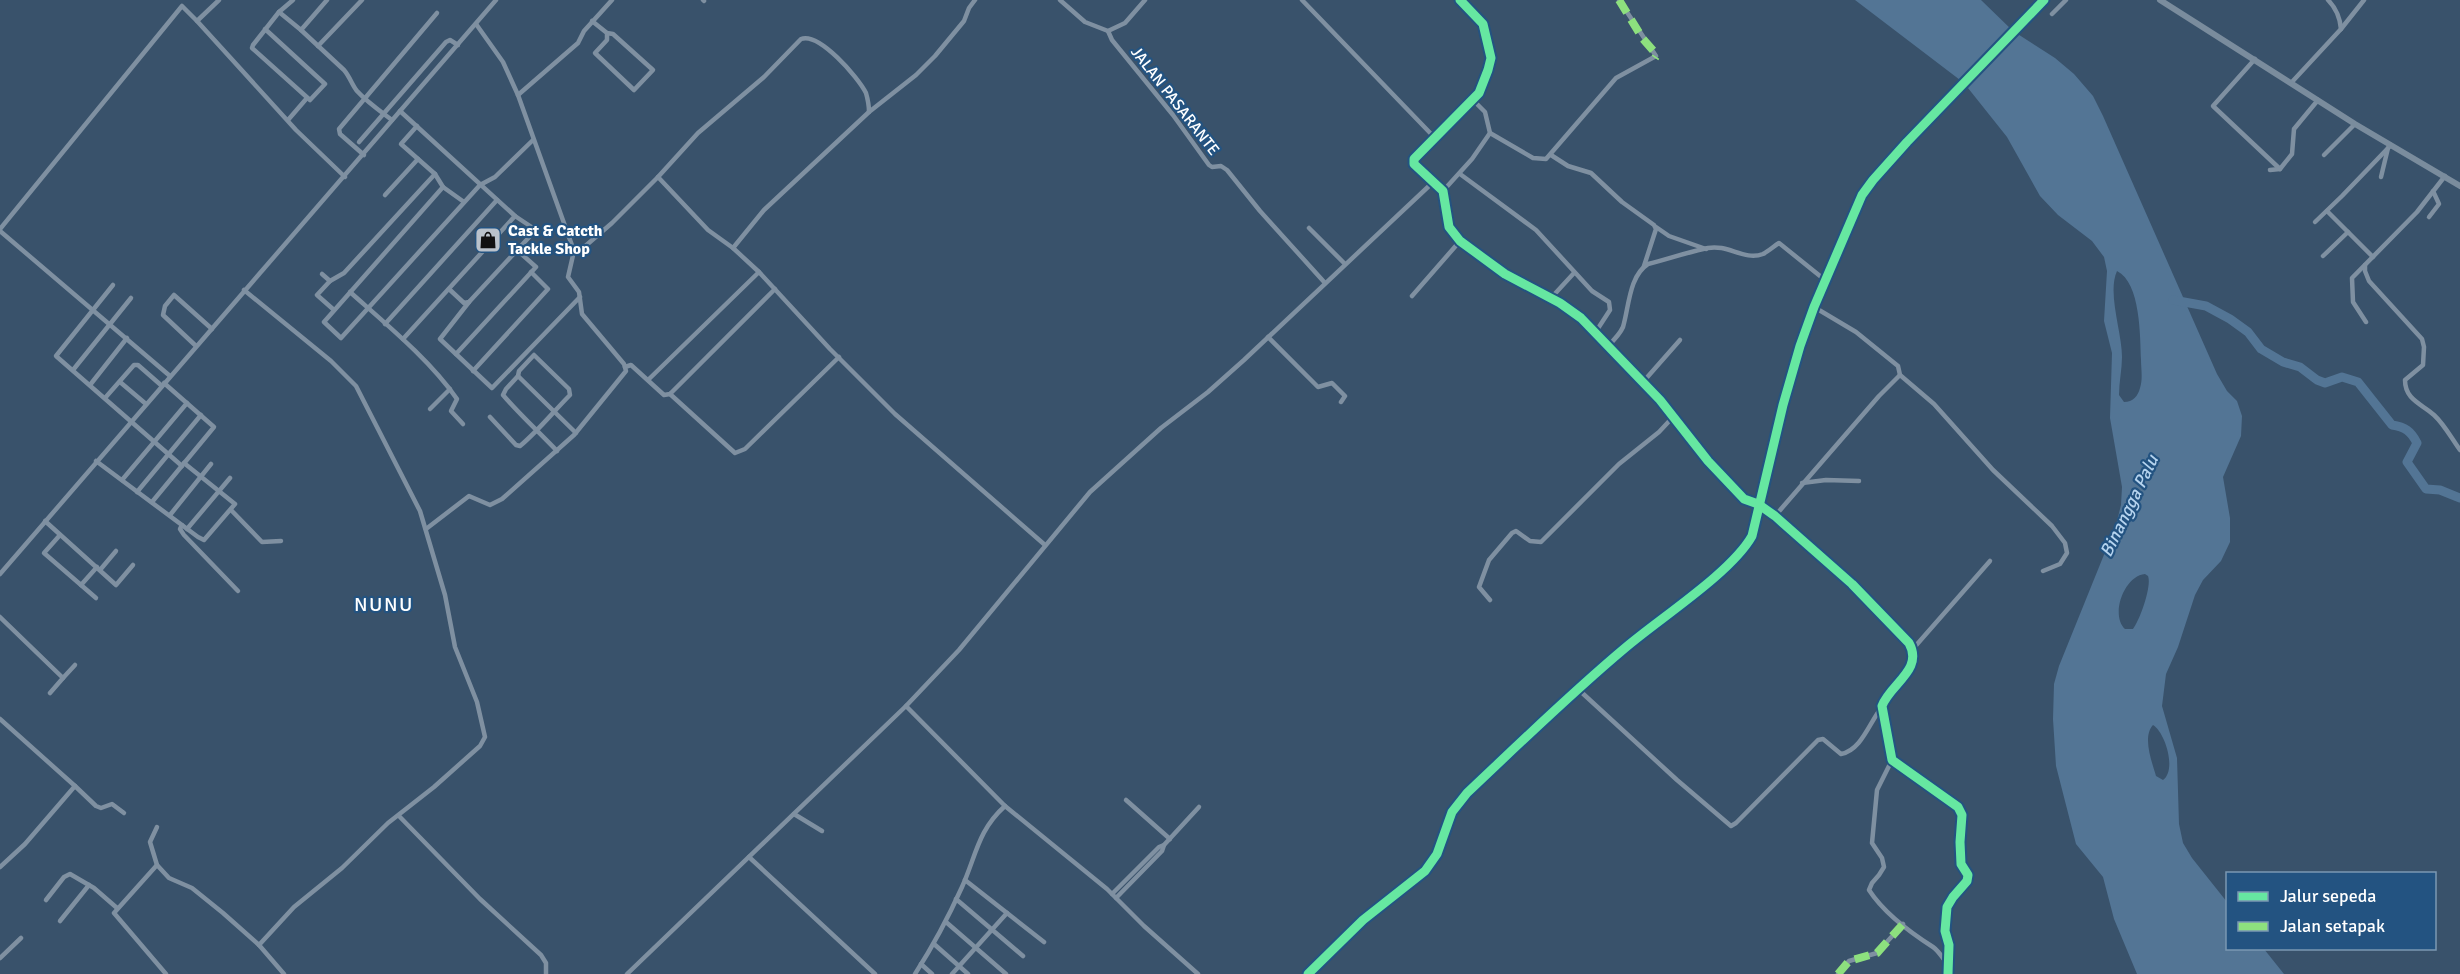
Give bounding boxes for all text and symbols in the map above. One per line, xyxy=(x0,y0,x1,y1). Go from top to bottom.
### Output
street label: JALAN PASARANTE xyxy=(1126,43,1224,159)
place label: Cast & Catcth Tackle Shop xyxy=(508,221,603,259)
shop icon: Cast & Catcth Tackle Shop xyxy=(473,225,503,255)
water label: Binangga Palu xyxy=(2095,450,2164,560)
district label: NUNU xyxy=(354,592,414,617)
legend xyxy=(2226,872,2436,950)
text: Jalur sepeda xyxy=(2280,885,2376,907)
text: Jalan setapak xyxy=(2280,915,2385,937)

